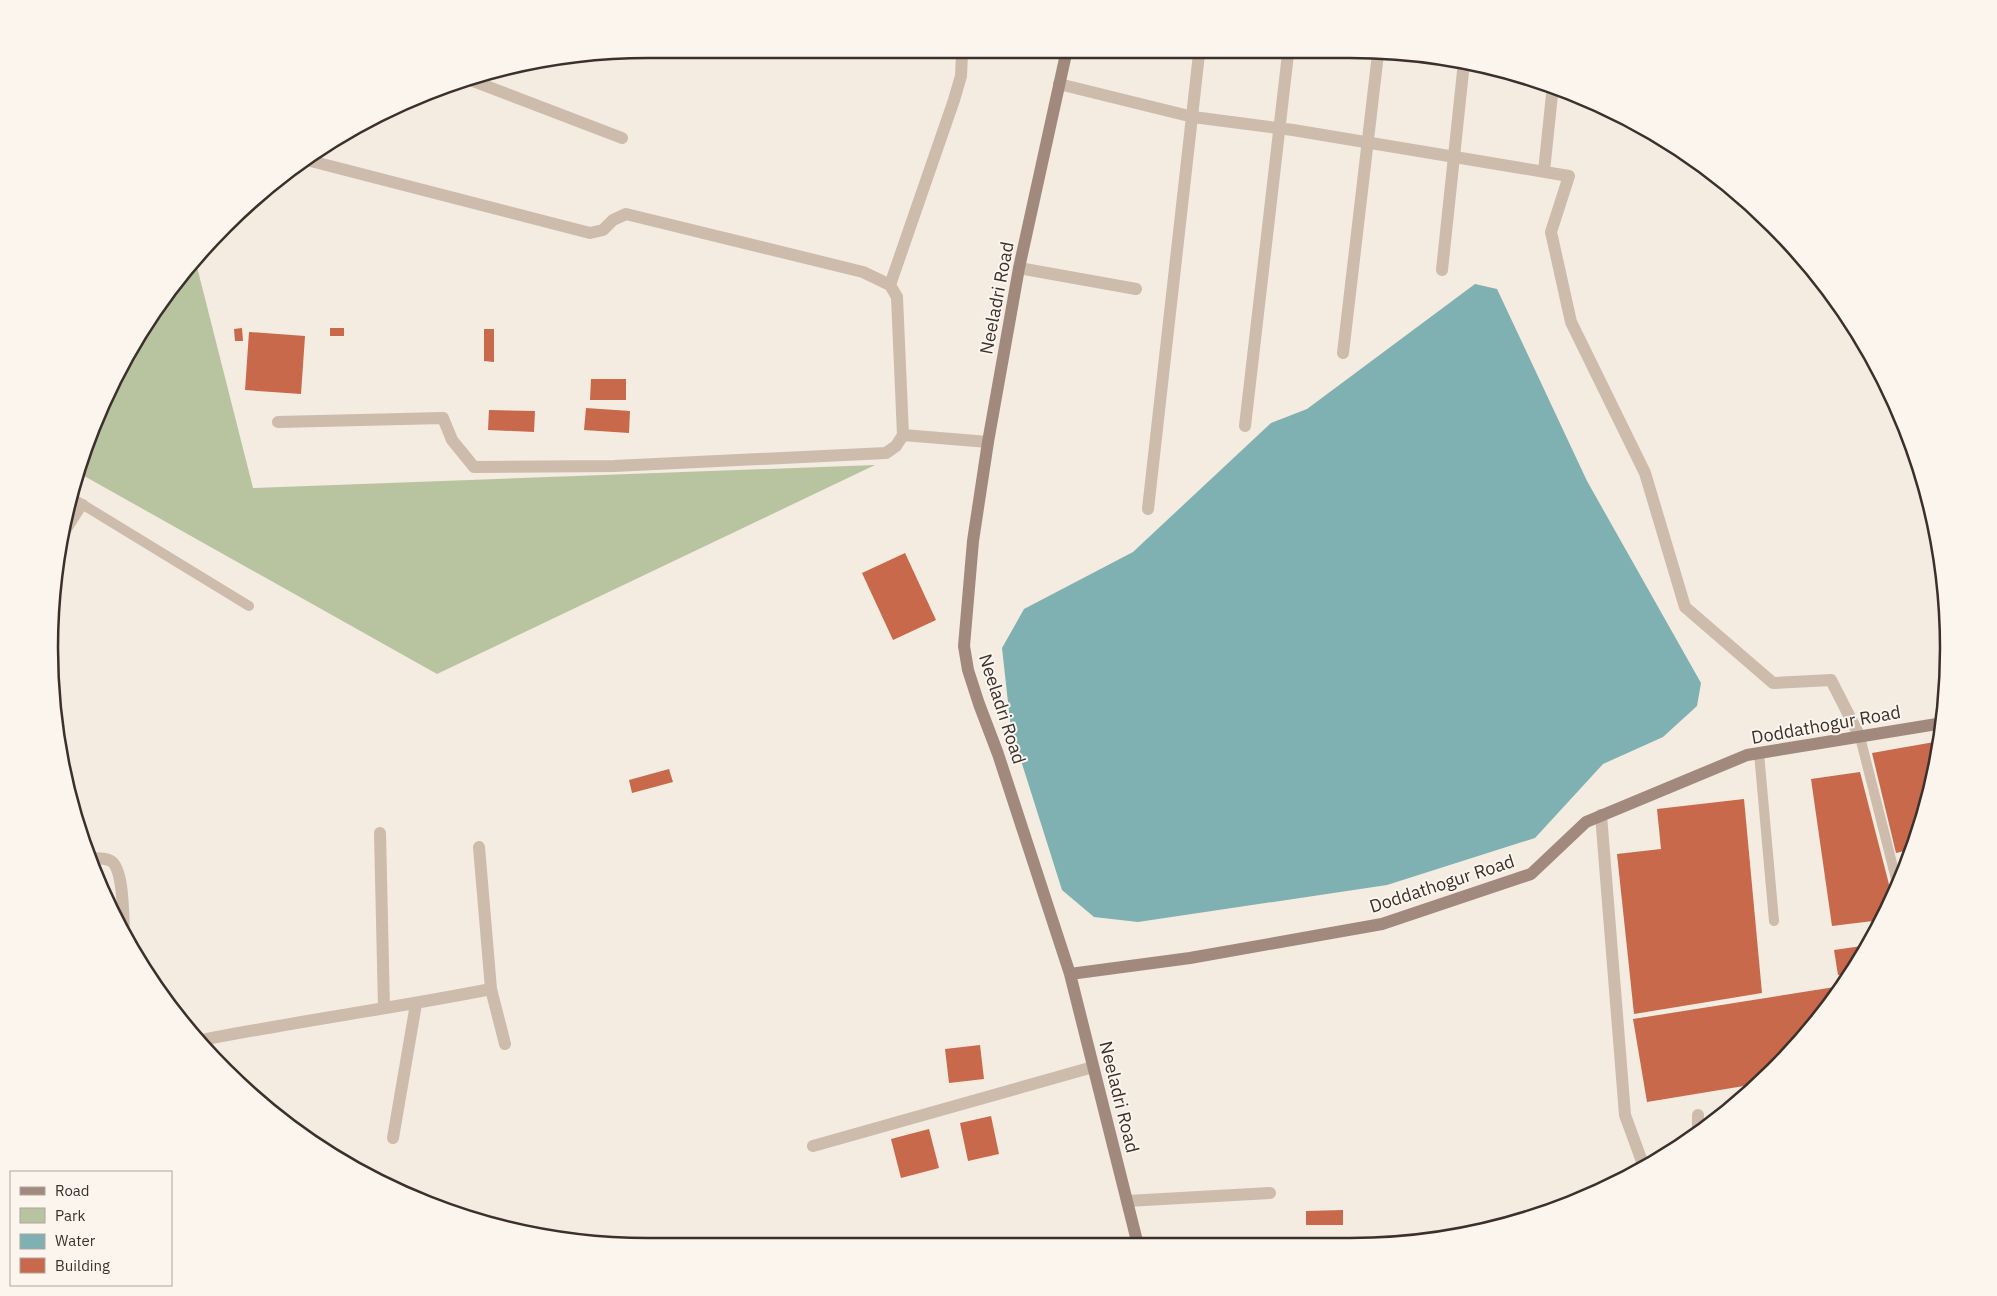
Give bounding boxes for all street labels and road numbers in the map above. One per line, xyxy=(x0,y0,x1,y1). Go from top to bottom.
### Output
street label: Neeladri Road xyxy=(974,240,1019,356)
street label: Neeladri Road xyxy=(974,651,1031,767)
street label: Doddathogur Road xyxy=(1749,700,1902,749)
street label: Doddathogur Road xyxy=(1366,849,1517,918)
street label: Neeladri Road xyxy=(1095,1039,1144,1155)

